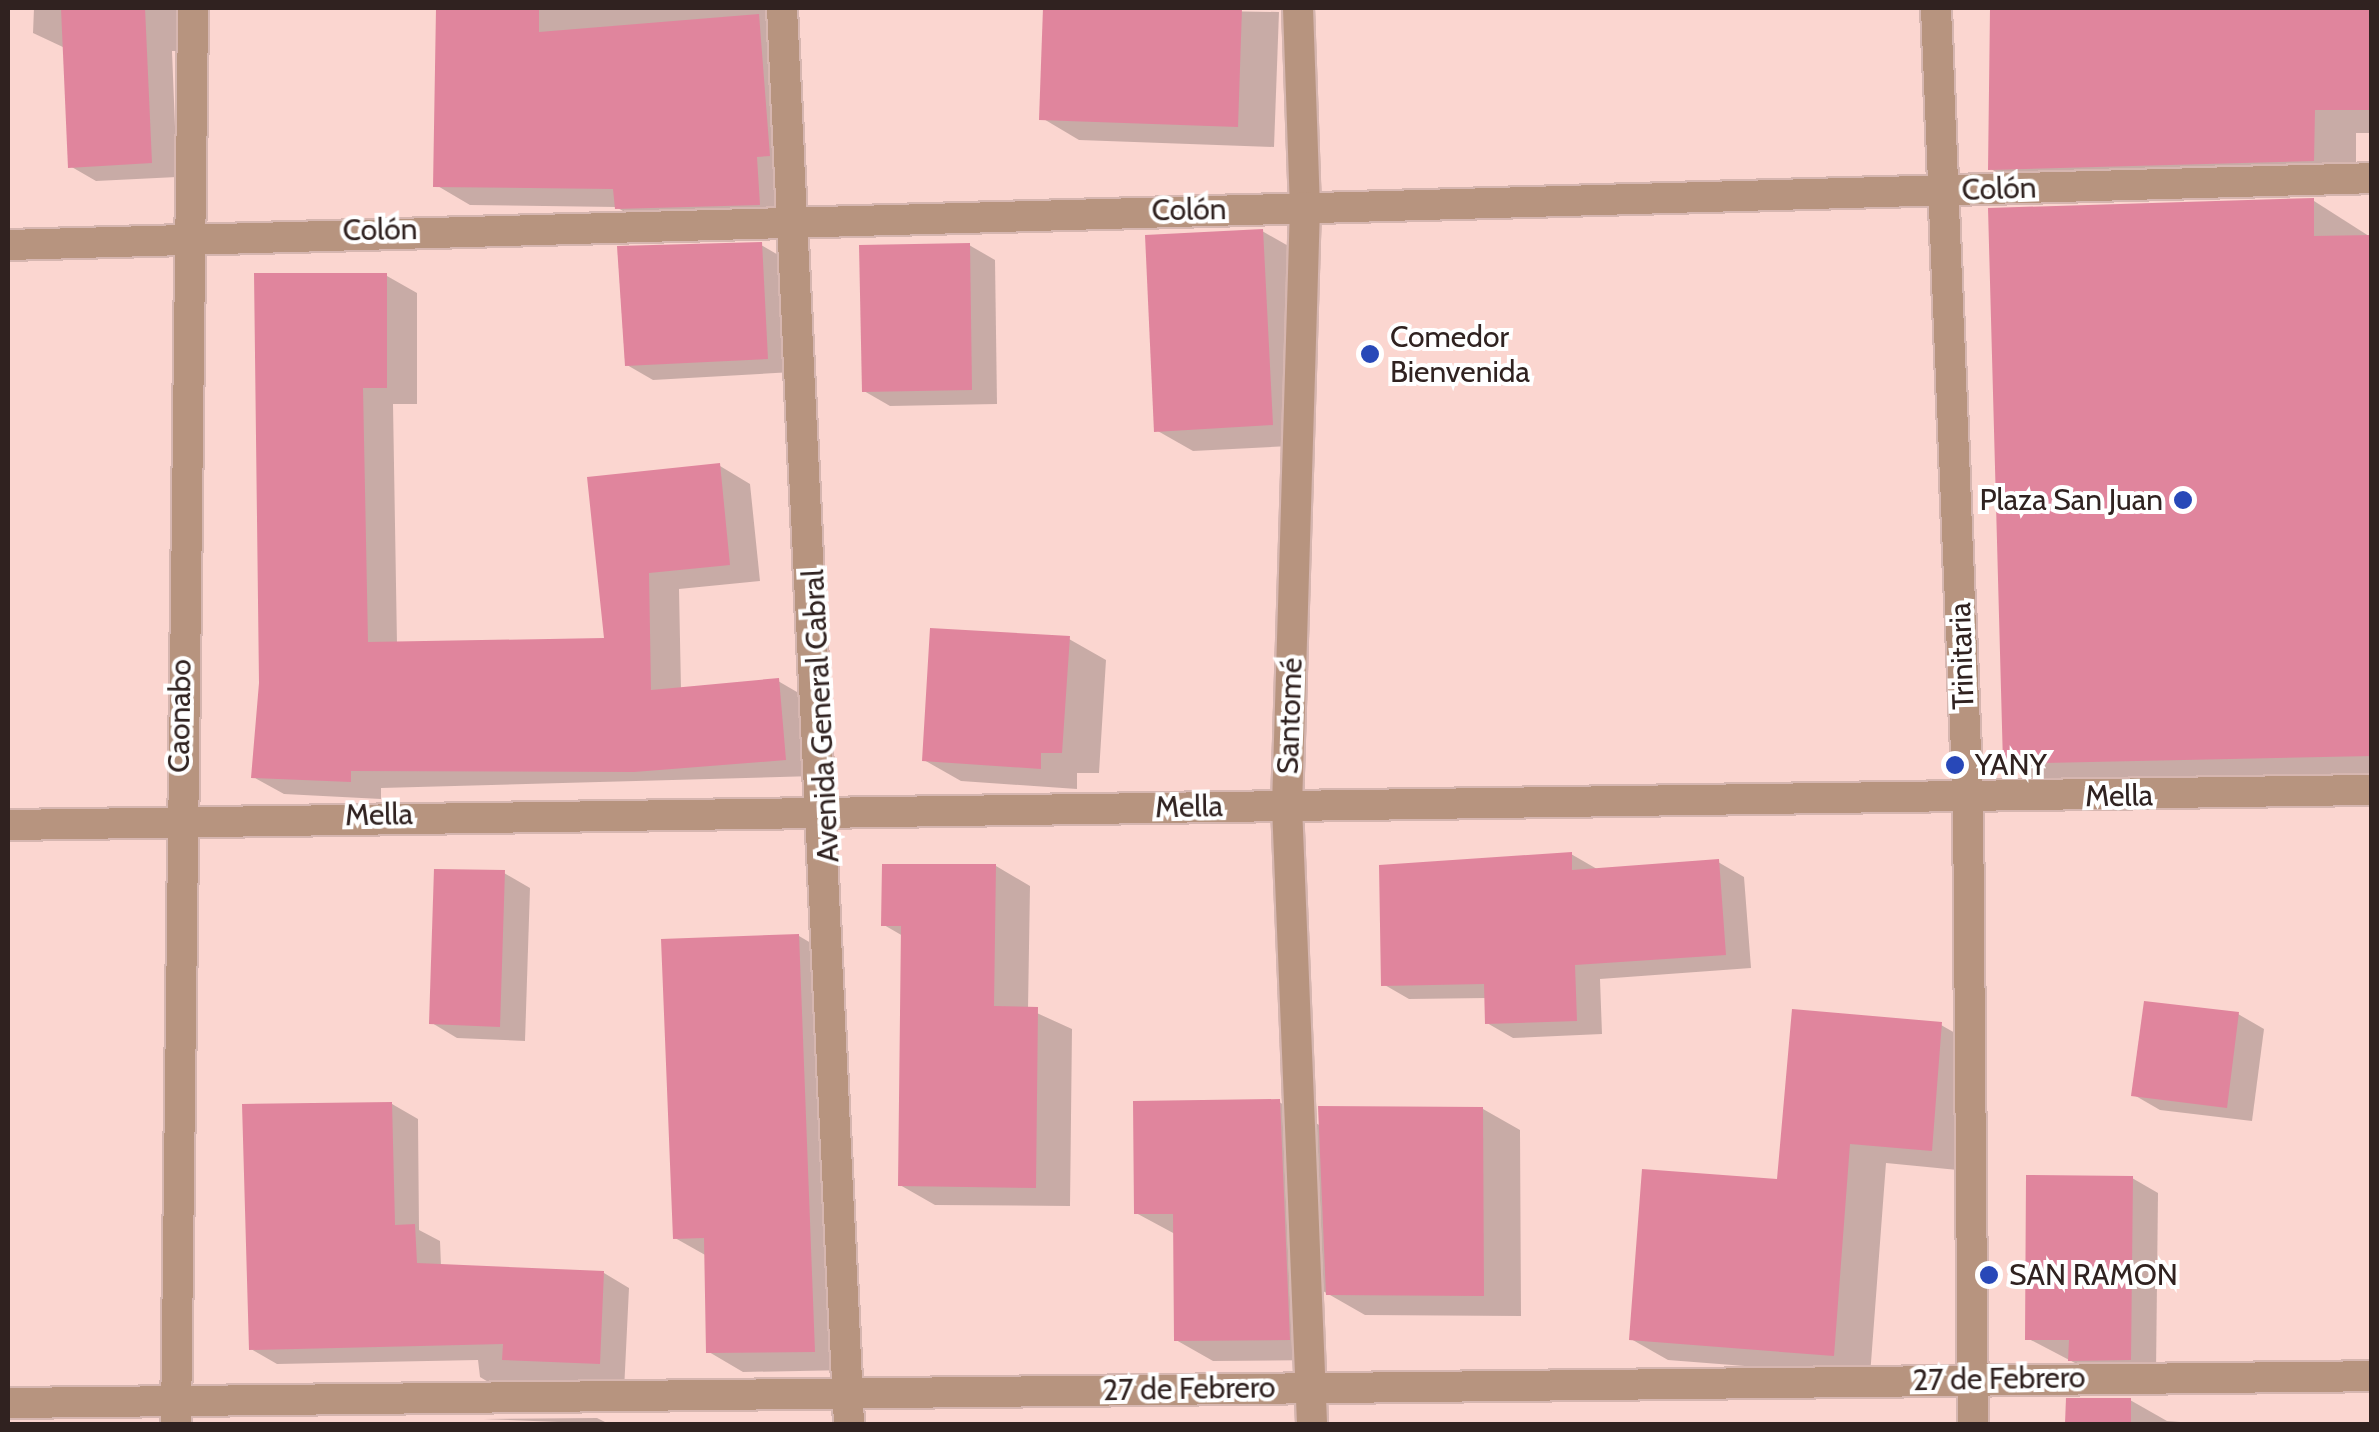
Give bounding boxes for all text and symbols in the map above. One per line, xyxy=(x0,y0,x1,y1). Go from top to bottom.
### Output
street label: Colón xyxy=(1961,170,2037,208)
street label: Colón xyxy=(1151,191,1227,229)
street label: Colón xyxy=(342,211,418,249)
place label: Comedor Bienvenida xyxy=(1390,319,1530,390)
marker: Comedor Bienvenida xyxy=(1359,343,1381,365)
place label: Plaza San Juan xyxy=(1980,482,2163,518)
marker: Plaza San Juan xyxy=(2172,489,2194,511)
street label: Avenida General Cabral xyxy=(795,569,847,863)
street label: Trinitaria xyxy=(1942,602,1982,710)
street label: Santomé xyxy=(1270,657,1310,775)
street label: Caonabo xyxy=(161,659,199,773)
place label: YANY xyxy=(1975,747,2047,783)
marker: YANY xyxy=(1944,754,1966,776)
street label: Mella xyxy=(2085,777,2153,815)
street label: Mella xyxy=(1155,788,1223,826)
street label: Mella xyxy=(345,796,413,834)
place label: SAN RAMON xyxy=(2009,1257,2178,1293)
marker: SAN RAMON xyxy=(1978,1264,2000,1286)
street label: 27 de Febrero xyxy=(1912,1359,2086,1399)
street label: 27 de Febrero xyxy=(1102,1369,1276,1409)

